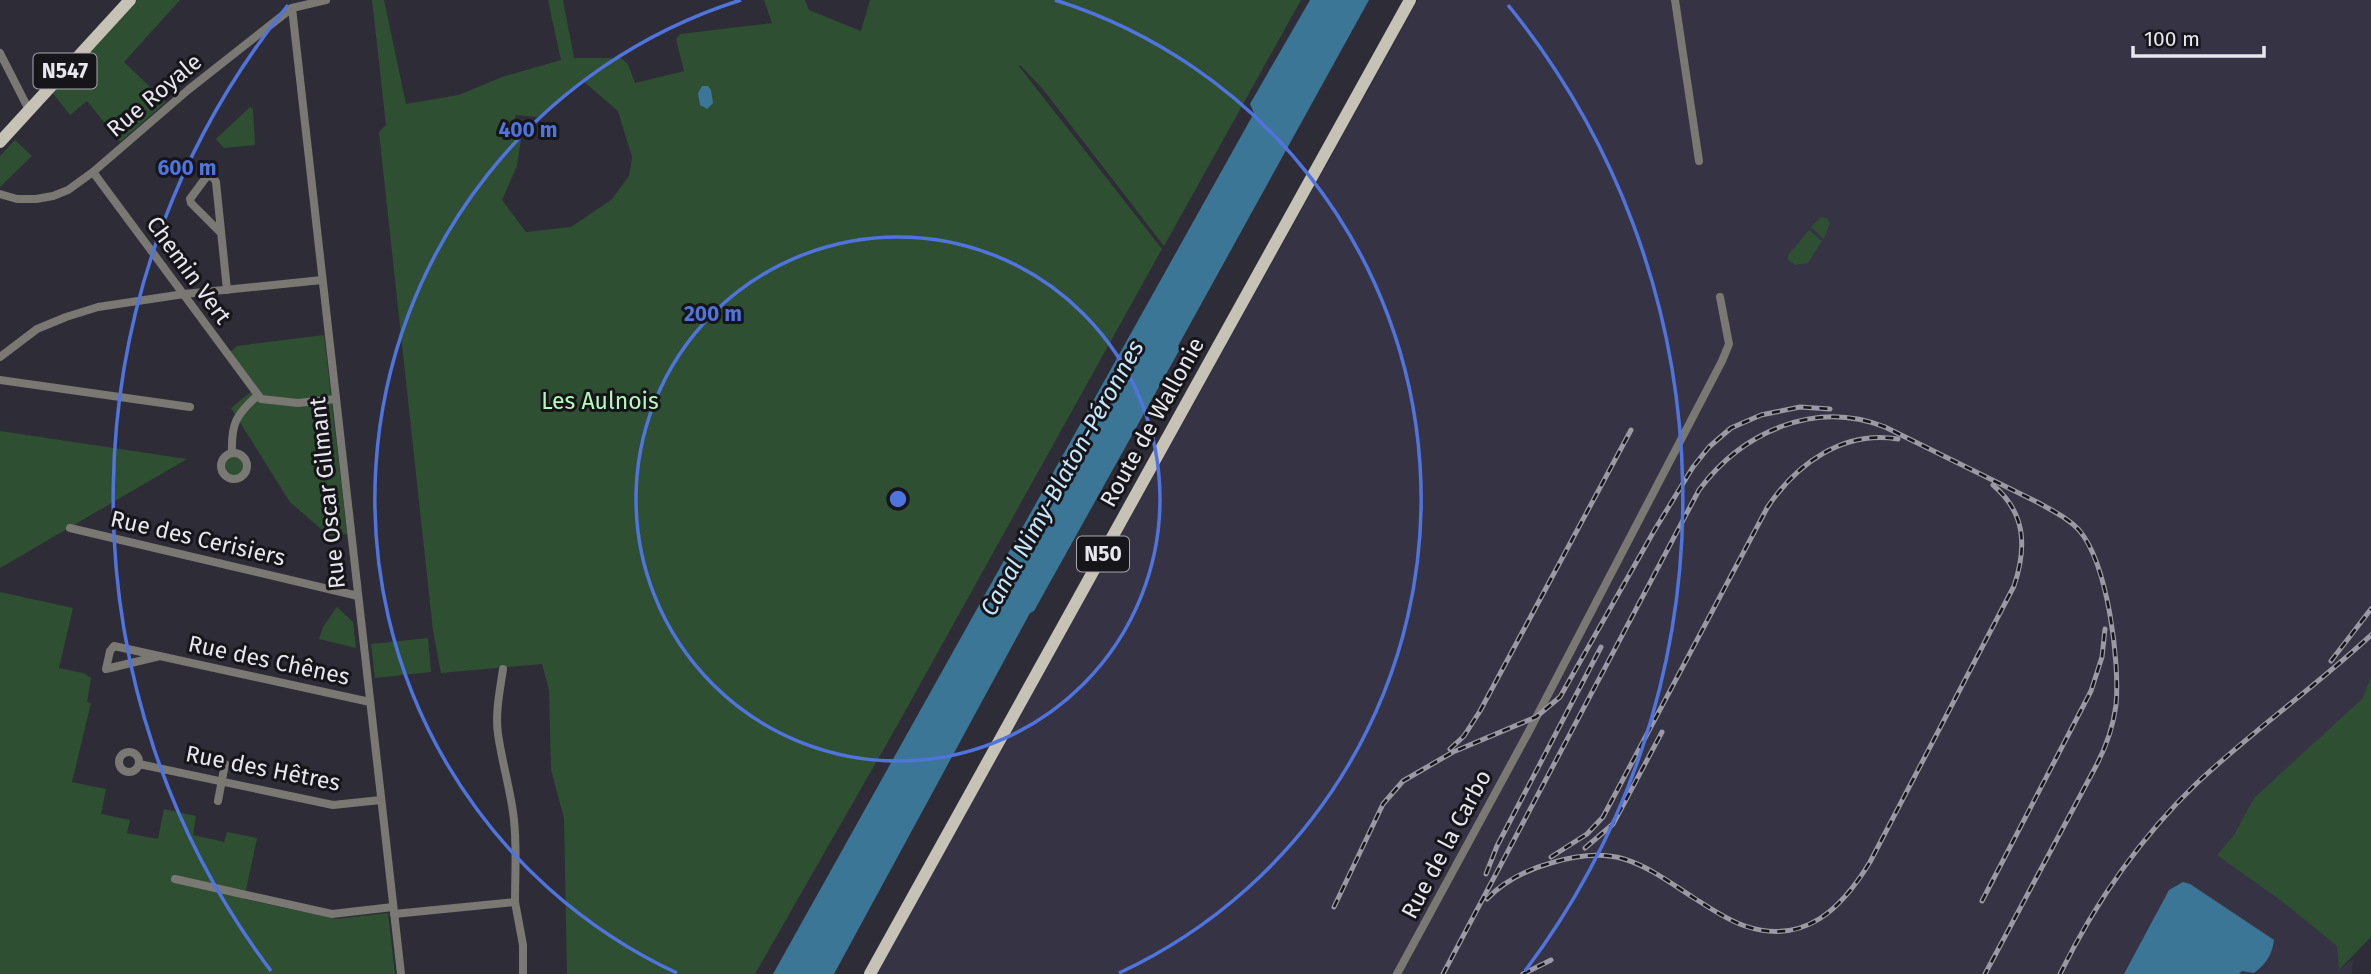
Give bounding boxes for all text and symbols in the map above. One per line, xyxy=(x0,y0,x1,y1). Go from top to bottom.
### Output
scale bar xyxy=(2133,14,2264,58)
text: 100 m xyxy=(2144,26,2200,52)
street label: Rue Royale xyxy=(101,47,207,143)
road number: N547 xyxy=(34,54,96,88)
text: 400 m xyxy=(498,117,558,143)
text: 600 m xyxy=(157,155,217,181)
street label: Chemin Vert xyxy=(141,211,238,330)
text: 200 m xyxy=(684,301,742,327)
street label: Route de Wallonie xyxy=(1094,332,1210,512)
water label: Canal Nimy-Blaton-Péronnes xyxy=(974,335,1150,621)
park label: Les Aulnois xyxy=(541,387,659,415)
street label: Rue Oscar Gilmant xyxy=(303,395,351,590)
centre of rings xyxy=(886,487,910,511)
street label: Rue des Cerisiers xyxy=(108,504,288,572)
road number: N50 xyxy=(1077,536,1129,572)
street label: Rue des Chênes xyxy=(186,629,352,691)
street label: Rue des Hêtres xyxy=(183,739,343,797)
street label: Rue de la Carbo xyxy=(1395,765,1497,923)

